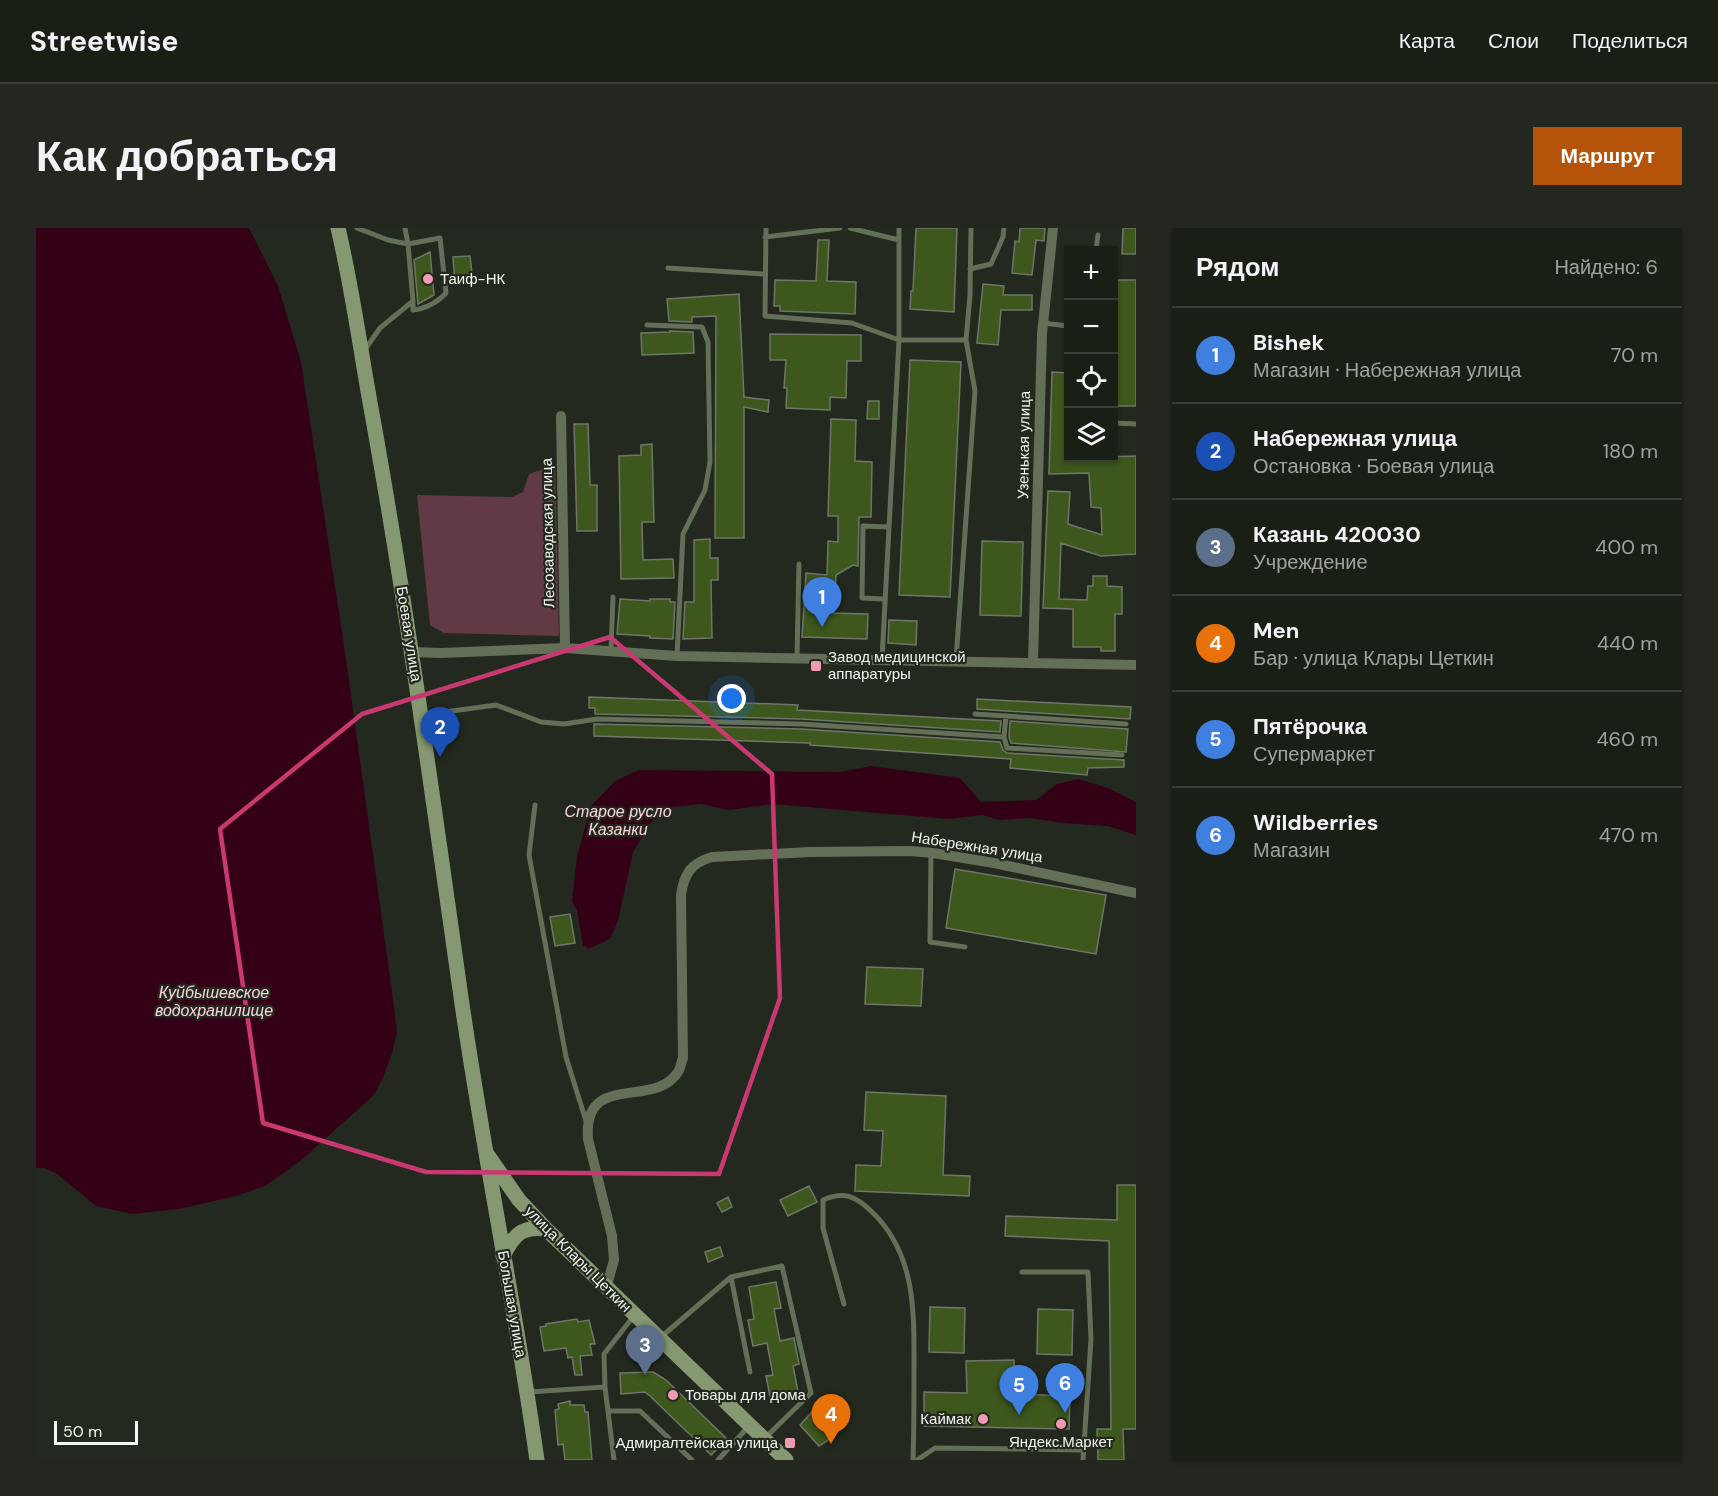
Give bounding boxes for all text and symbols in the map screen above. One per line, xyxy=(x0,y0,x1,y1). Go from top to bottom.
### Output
text: Streetwise xyxy=(30,23,178,60)
text: Карта xyxy=(1399,27,1455,55)
text: Слои xyxy=(1488,27,1539,55)
text: Поделиться xyxy=(1572,27,1688,55)
button: Маршрут xyxy=(1533,127,1682,185)
text: Как добраться xyxy=(36,129,338,184)
map controls xyxy=(1064,246,1118,462)
button: + xyxy=(1064,246,1118,300)
text: Рядом xyxy=(1196,250,1279,284)
text: Найдено: 6 xyxy=(1554,254,1658,280)
place label: Таиф-НК xyxy=(440,269,505,289)
marker: Таиф-НК xyxy=(421,272,435,286)
button: − xyxy=(1064,300,1118,354)
text: Bishek xyxy=(1253,328,1324,357)
text: 1 xyxy=(1212,342,1219,368)
text: 70 m xyxy=(1611,342,1658,368)
button: locate xyxy=(1064,354,1118,408)
text: Магазин · Набережная улица xyxy=(1253,357,1521,383)
street label: Узенькая улица xyxy=(1013,390,1035,499)
button: layers xyxy=(1064,408,1118,462)
text: Набережная улица xyxy=(1253,424,1457,453)
text: 2 xyxy=(1210,438,1221,464)
text: 180 m xyxy=(1603,438,1658,464)
text: Остановка · Боевая улица xyxy=(1253,453,1494,479)
street label: Лесозаводская улица xyxy=(537,457,559,608)
text: Казань 420030 xyxy=(1253,520,1421,549)
text: 3 xyxy=(1209,534,1222,560)
text: 400 m xyxy=(1595,534,1658,560)
text: Учреждение xyxy=(1253,549,1368,575)
pin: 1 xyxy=(802,578,842,627)
street label: Боевая улица xyxy=(392,585,426,684)
text: Men xyxy=(1253,616,1299,645)
text: 4 xyxy=(1209,630,1222,656)
text: 440 m xyxy=(1597,630,1658,656)
text: Бар · улица Клары Цеткин xyxy=(1253,645,1494,671)
place label: Завод медицинской аппаратуры xyxy=(828,647,966,684)
marker: Завод медицинской аппаратуры xyxy=(809,659,823,673)
your location xyxy=(717,684,746,713)
pin: 2 xyxy=(420,708,460,757)
text: Пятёрочка xyxy=(1253,712,1367,741)
text: 5 xyxy=(1209,726,1222,752)
text: 460 m xyxy=(1596,726,1658,752)
text: Супермаркет xyxy=(1253,741,1375,767)
water label: Старое русло Казанки xyxy=(564,801,672,840)
text: Wildberries xyxy=(1253,808,1378,837)
text: 6 xyxy=(1209,822,1222,848)
text: 470 m xyxy=(1599,822,1658,848)
street label: Набережная улица xyxy=(910,827,1045,867)
text: Магазин xyxy=(1253,837,1330,863)
water label: Куйбышевское водохранилище xyxy=(155,982,273,1021)
street label: улица Клары Цеткин xyxy=(520,1201,636,1317)
street label: Большая улица xyxy=(493,1249,531,1360)
pin: 3 xyxy=(626,1326,664,1375)
pin: 6 xyxy=(1046,1364,1084,1413)
pin: 5 xyxy=(1000,1366,1038,1415)
place label: Товары для дома xyxy=(685,1385,807,1405)
marker: Товары для дома xyxy=(666,1388,680,1402)
pin: 4 xyxy=(812,1394,850,1444)
place label: Каймак xyxy=(920,1409,971,1429)
marker: Каймак xyxy=(976,1412,990,1426)
marker: Яндекс.Маркет xyxy=(1054,1417,1068,1431)
scale bar xyxy=(54,1418,138,1446)
text: 50 m xyxy=(63,1421,102,1442)
place label: Яндекс.Маркет xyxy=(1009,1432,1113,1452)
place label: Адмиралтейская улица xyxy=(616,1433,779,1453)
marker: Адмиралтейская улица xyxy=(783,1436,797,1450)

